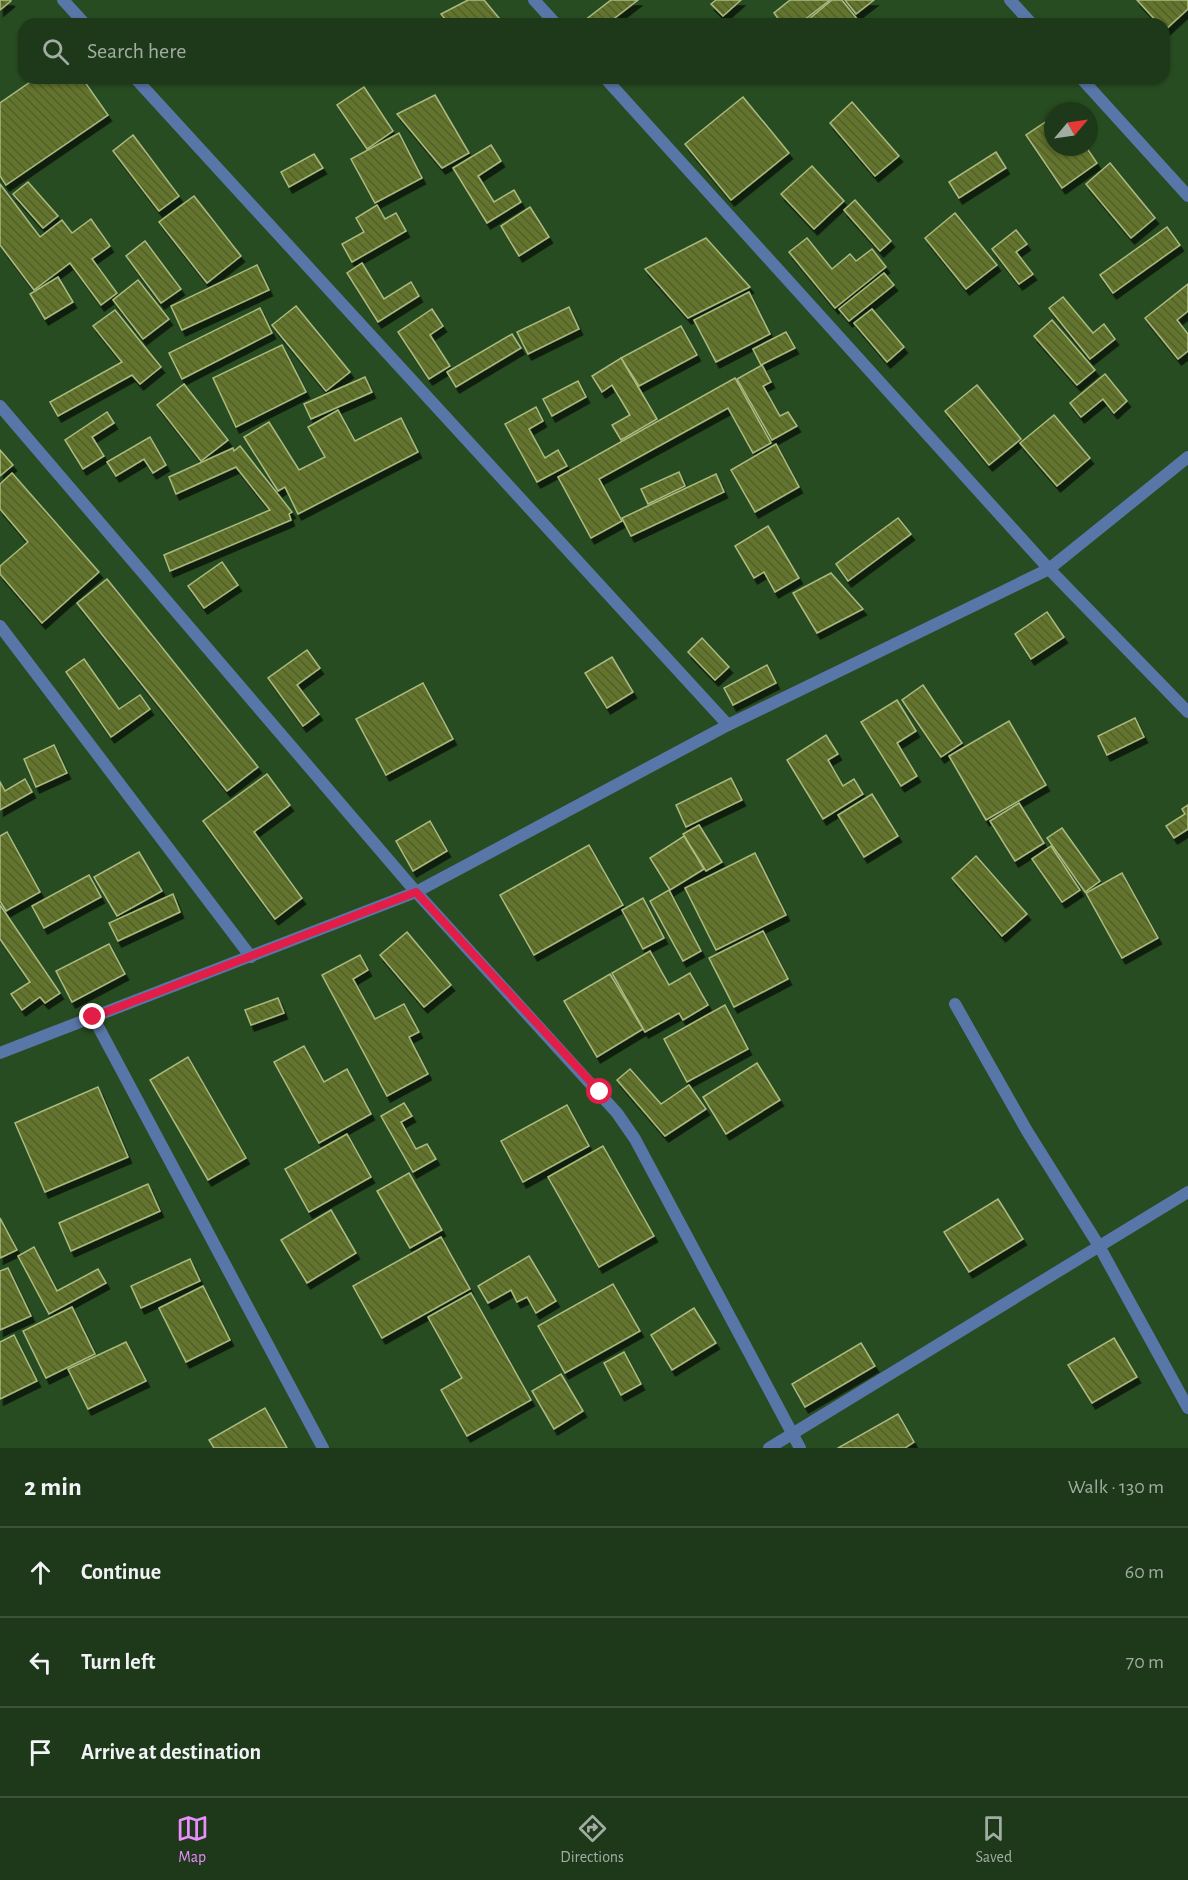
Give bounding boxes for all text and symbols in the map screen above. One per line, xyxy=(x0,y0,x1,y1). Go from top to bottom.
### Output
search box xyxy=(18,18,1170,84)
icon: search xyxy=(39,35,72,68)
text: Search here xyxy=(87,40,186,62)
north arrow xyxy=(1044,102,1098,156)
route end xyxy=(79,1003,105,1029)
route start xyxy=(586,1078,612,1104)
text: 2 min xyxy=(24,1474,82,1500)
text: Walk · 130 m xyxy=(1068,1477,1164,1497)
icon: ahead xyxy=(24,1556,57,1589)
text: Continue xyxy=(81,1561,161,1583)
text: 60 m xyxy=(1125,1562,1164,1582)
icon: left xyxy=(24,1646,57,1679)
text: Turn left xyxy=(81,1651,155,1673)
text: 70 m xyxy=(1126,1652,1164,1672)
icon: arrive xyxy=(24,1736,57,1769)
text: Arrive at destination xyxy=(81,1741,261,1763)
tab: Map xyxy=(176,1812,209,1867)
tab: Directions xyxy=(560,1812,624,1867)
tab: Saved xyxy=(976,1812,1012,1867)

